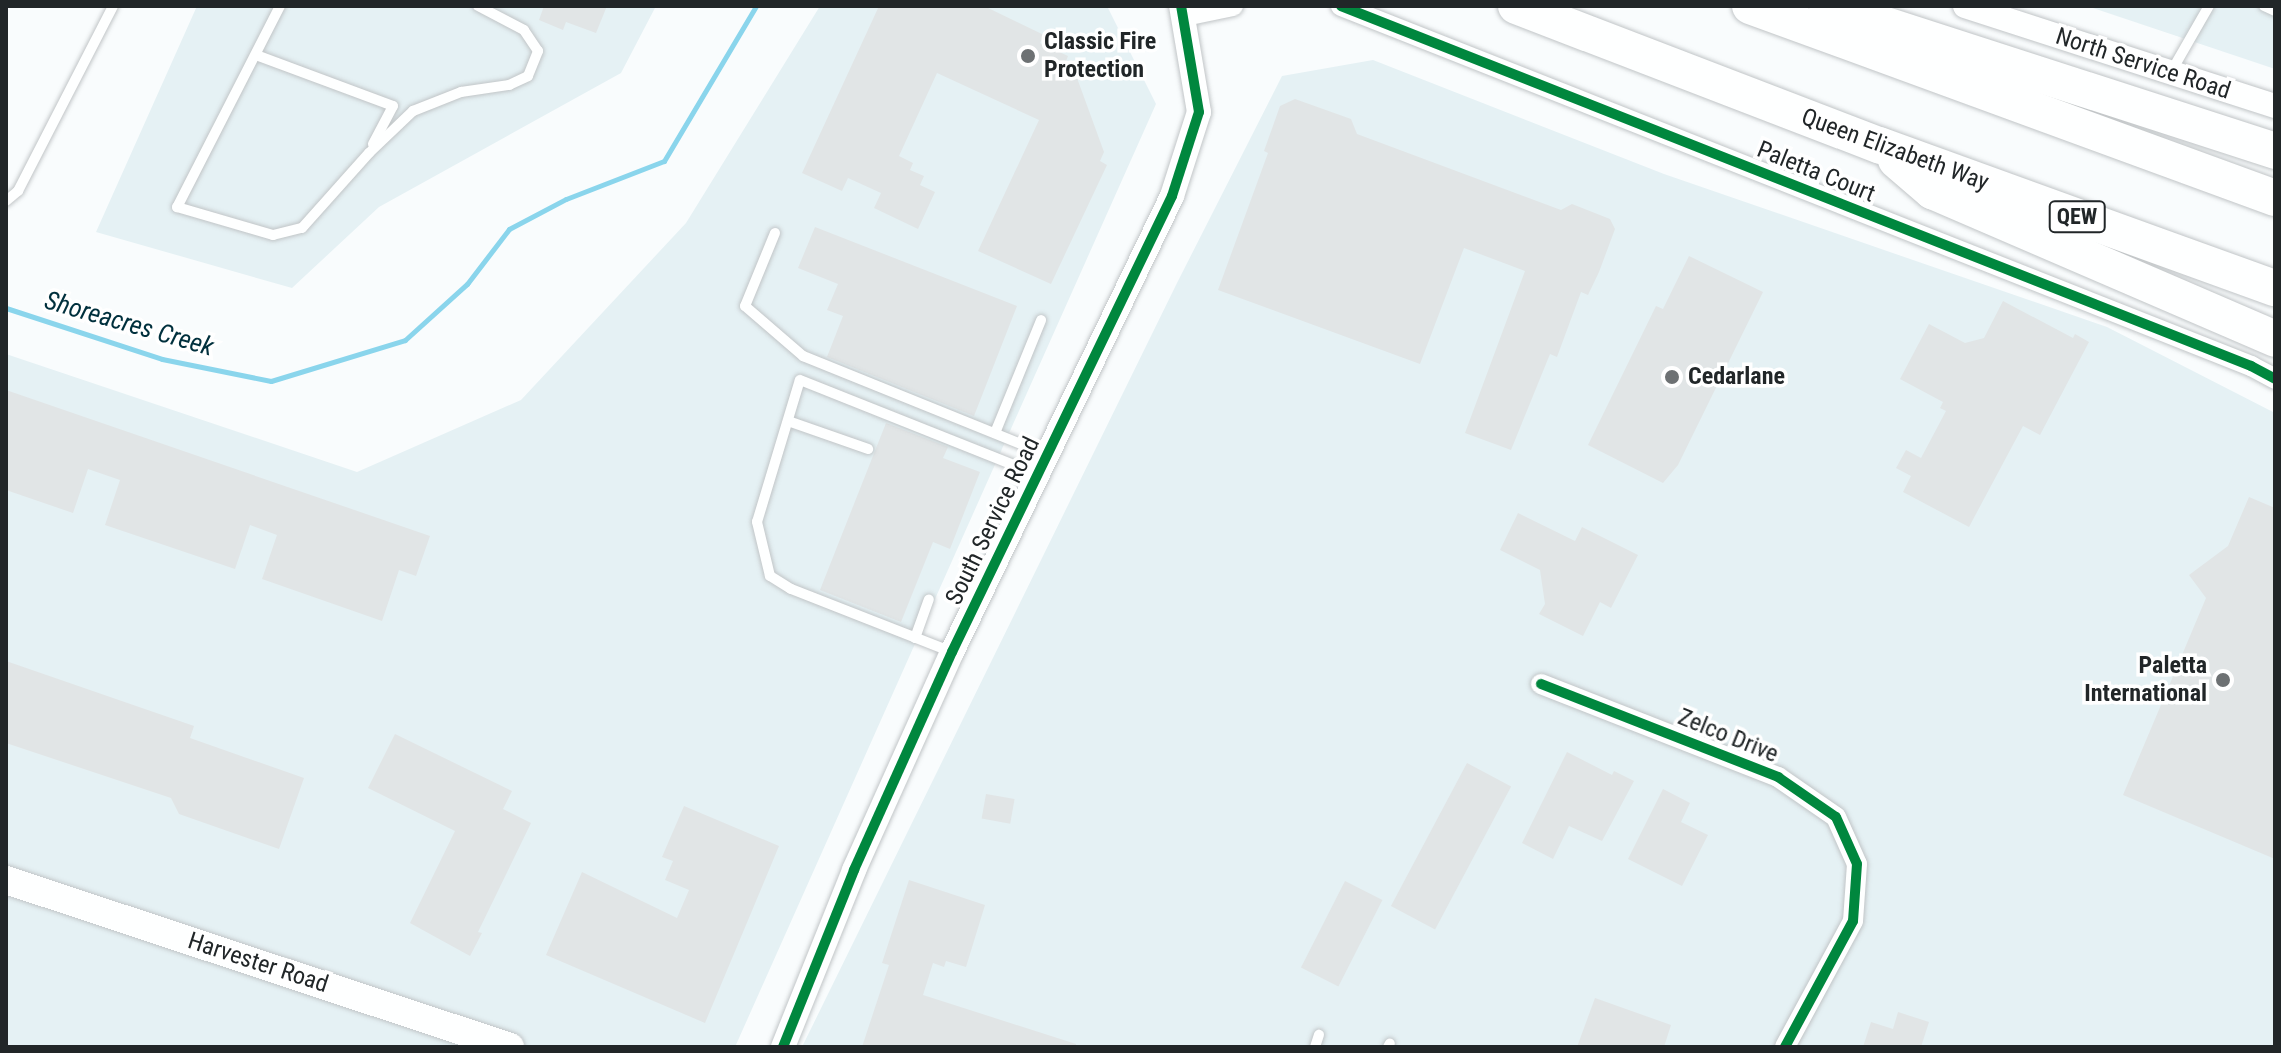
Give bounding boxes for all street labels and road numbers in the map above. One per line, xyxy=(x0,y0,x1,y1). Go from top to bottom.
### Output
street label: North Service Road xyxy=(2052,22,2234,106)
street label: Queen Elizabeth Way xyxy=(1797,103,1993,197)
street label: Paletta Court xyxy=(1753,135,1879,209)
road number: QEW xyxy=(2047,199,2107,235)
street label: South Service Road xyxy=(940,432,1046,610)
street label: Zelco Drive xyxy=(1674,703,1782,769)
street label: Harvester Road xyxy=(184,927,332,999)

